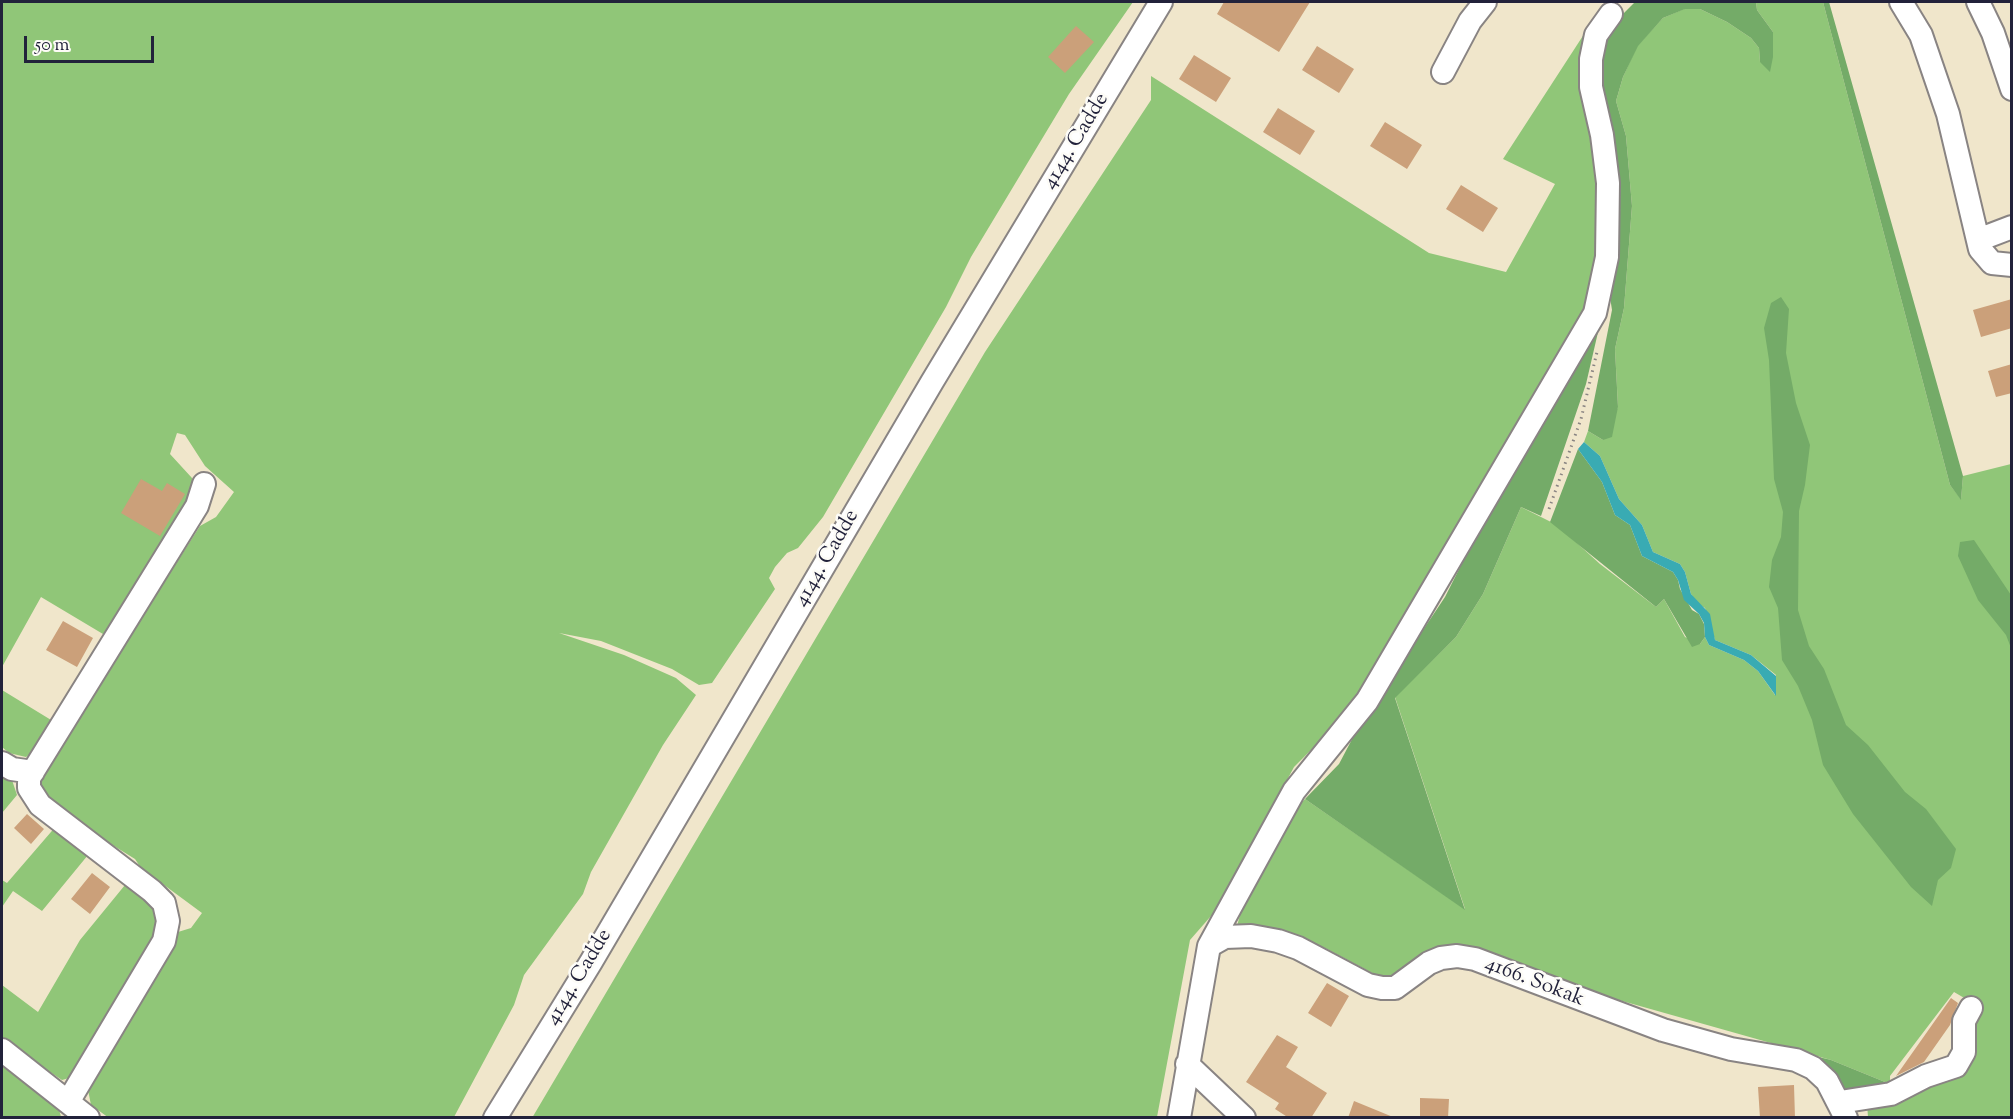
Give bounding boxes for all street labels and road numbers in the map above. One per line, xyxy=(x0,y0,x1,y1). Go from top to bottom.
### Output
street label: 4144. Cadde xyxy=(1038,89,1116,195)
street label: 4144. Cadde xyxy=(790,506,866,612)
street label: 4144. Cadde xyxy=(541,925,619,1031)
street label: 4166. Sokak xyxy=(1481,953,1587,1013)

